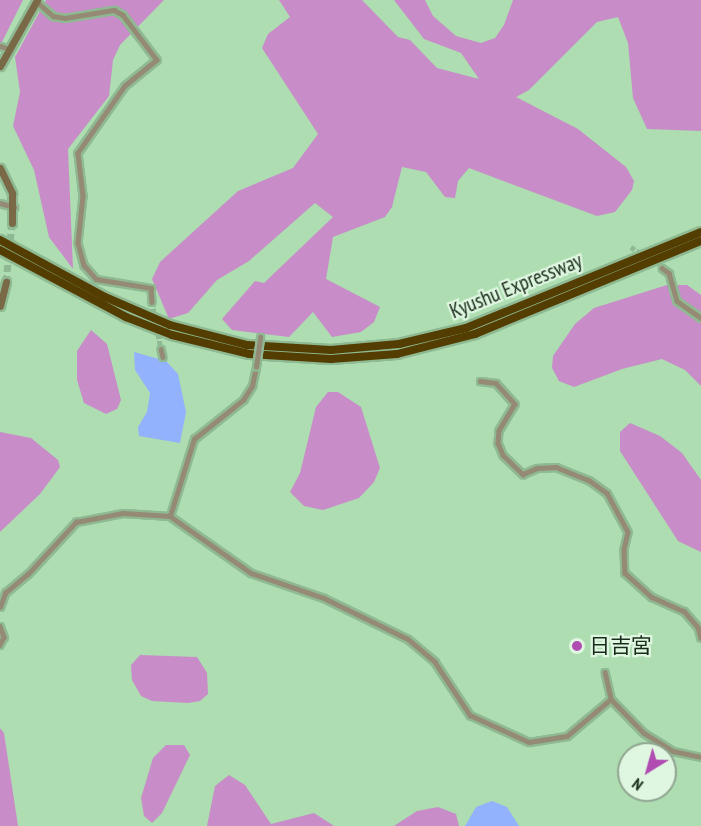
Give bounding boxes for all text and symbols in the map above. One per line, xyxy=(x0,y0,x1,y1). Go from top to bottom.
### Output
street label: Kyushu Expressway xyxy=(446,248,586,324)
place label: 日吉宮 xyxy=(589,633,652,659)
marker: 日吉宮 xyxy=(570,639,584,653)
north arrow xyxy=(617,742,677,802)
text: N xyxy=(628,774,647,795)

